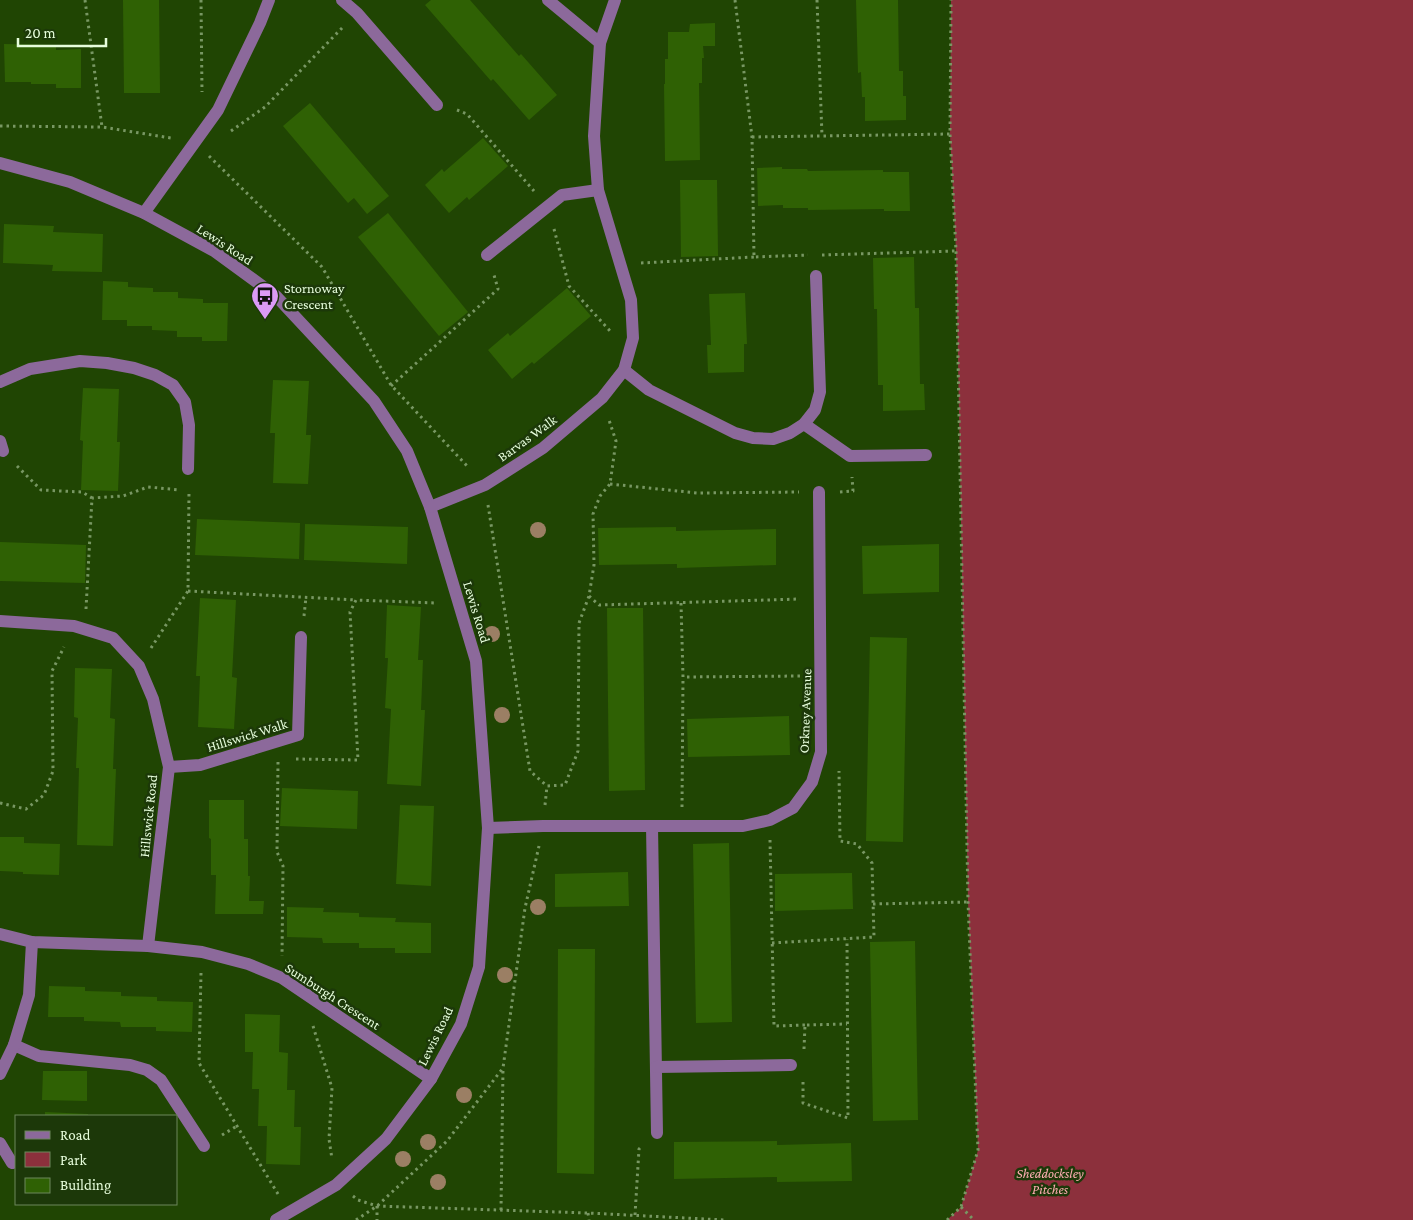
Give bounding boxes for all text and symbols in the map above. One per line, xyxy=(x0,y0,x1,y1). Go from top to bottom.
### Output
scale bar xyxy=(18,15,105,47)
text: 20 m xyxy=(25,25,56,41)
street label: Lewis Road xyxy=(194,220,257,268)
place label: Stornoway Crescent xyxy=(284,280,345,312)
bus stop icon: Stornoway Crescent xyxy=(250,281,280,320)
street label: Barvas Walk xyxy=(494,411,560,465)
street label: Lewis Road xyxy=(460,579,494,645)
street label: Orkney Avenue xyxy=(796,668,814,754)
street label: Hillswick Walk xyxy=(205,715,290,755)
street label: Hillswick Road xyxy=(136,773,160,858)
street label: Sumburgh Crescent xyxy=(282,959,384,1033)
street label: Lewis Road xyxy=(414,1003,456,1068)
legend xyxy=(15,1115,178,1205)
text: Road xyxy=(60,1127,91,1143)
text: Park xyxy=(60,1152,87,1168)
park label: Sheddocksley Pitches xyxy=(1016,1165,1084,1197)
text: Building xyxy=(60,1177,111,1194)

